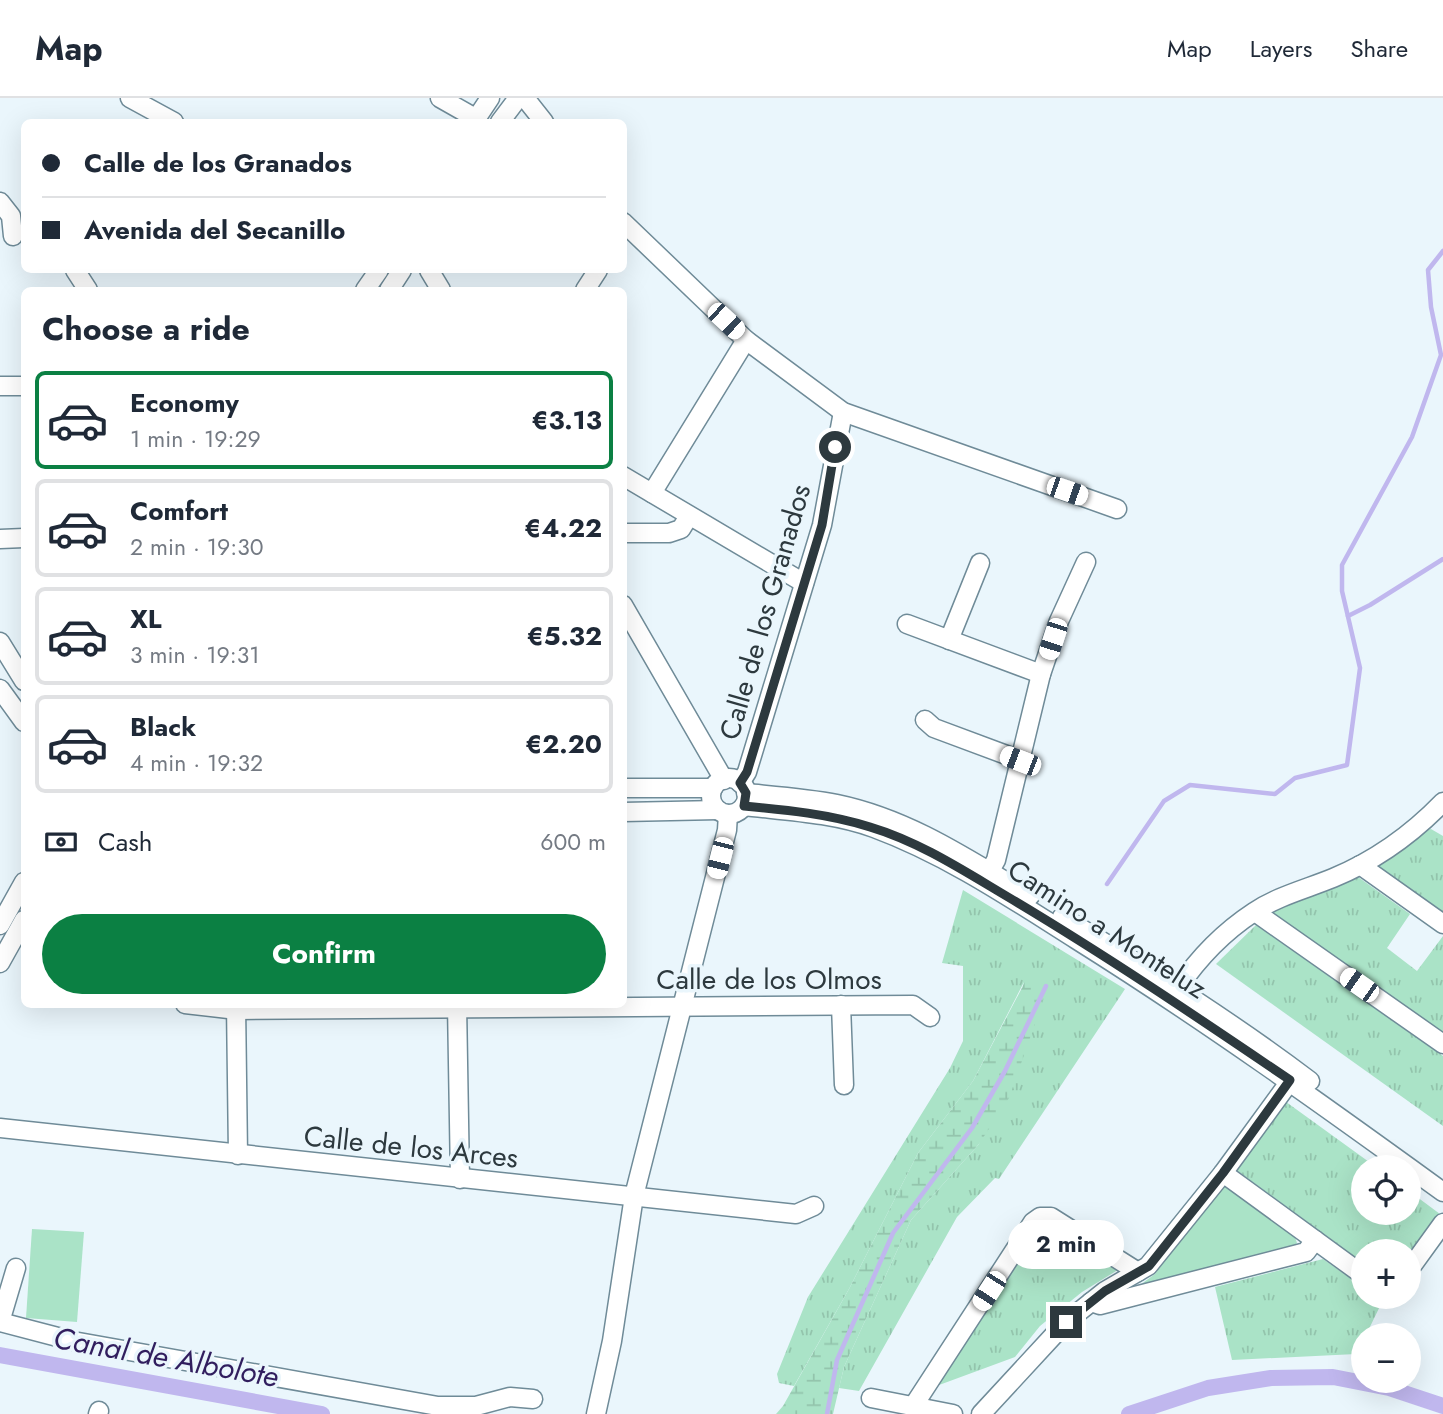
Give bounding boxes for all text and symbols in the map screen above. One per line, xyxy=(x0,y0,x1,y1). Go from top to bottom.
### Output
text: Map xyxy=(35,25,103,72)
text: Map xyxy=(1167,31,1212,66)
text: Layers xyxy=(1250,31,1312,66)
text: Share xyxy=(1350,31,1408,66)
text: Calle de los Granados xyxy=(84,144,352,182)
text: Avenida del Secanillo xyxy=(84,211,345,249)
car xyxy=(704,299,749,343)
text: Choose a ride xyxy=(42,306,250,352)
text: Economy xyxy=(130,384,239,422)
icon: car xyxy=(46,389,109,452)
text: €3.13 xyxy=(531,401,602,439)
text: 1 min · 19:29 xyxy=(130,422,261,456)
route start xyxy=(819,431,851,463)
car xyxy=(1044,474,1091,508)
street label: Calle de los Granados xyxy=(709,479,821,745)
text: Comfort xyxy=(130,492,228,530)
icon: car xyxy=(46,497,109,560)
text: €4.22 xyxy=(524,509,602,547)
text: 2 min · 19:30 xyxy=(130,530,264,564)
text: XL xyxy=(130,600,162,638)
icon: car xyxy=(46,605,109,668)
car xyxy=(1037,616,1070,662)
text: €5.32 xyxy=(527,617,602,655)
text: 3 min · 19:31 xyxy=(130,638,260,672)
text: Black xyxy=(130,708,196,746)
icon: car xyxy=(46,713,109,776)
text: €2.20 xyxy=(525,725,602,763)
car xyxy=(997,744,1044,778)
text: 4 min · 19:32 xyxy=(130,746,263,780)
icon: cash xyxy=(42,823,80,861)
text: Cash xyxy=(98,823,152,861)
text: 600 m xyxy=(540,825,606,859)
car xyxy=(705,835,736,881)
street label: Camino a Monteluz xyxy=(999,849,1215,1009)
button: Confirm xyxy=(42,914,606,994)
street label: Calle de los Olmos xyxy=(656,959,882,1000)
car xyxy=(1336,964,1383,1006)
street label: Calle de los Arces xyxy=(302,1115,520,1179)
map controls xyxy=(1351,1155,1421,1393)
button: locate xyxy=(1351,1155,1421,1225)
callout: 2 min xyxy=(1008,1220,1124,1270)
text: 2 min xyxy=(1036,1227,1096,1261)
button: + xyxy=(1351,1239,1421,1309)
car xyxy=(969,1268,1010,1314)
route end xyxy=(1050,1306,1082,1338)
water label: Canal de Albolote xyxy=(50,1316,282,1398)
button: − xyxy=(1351,1323,1421,1393)

